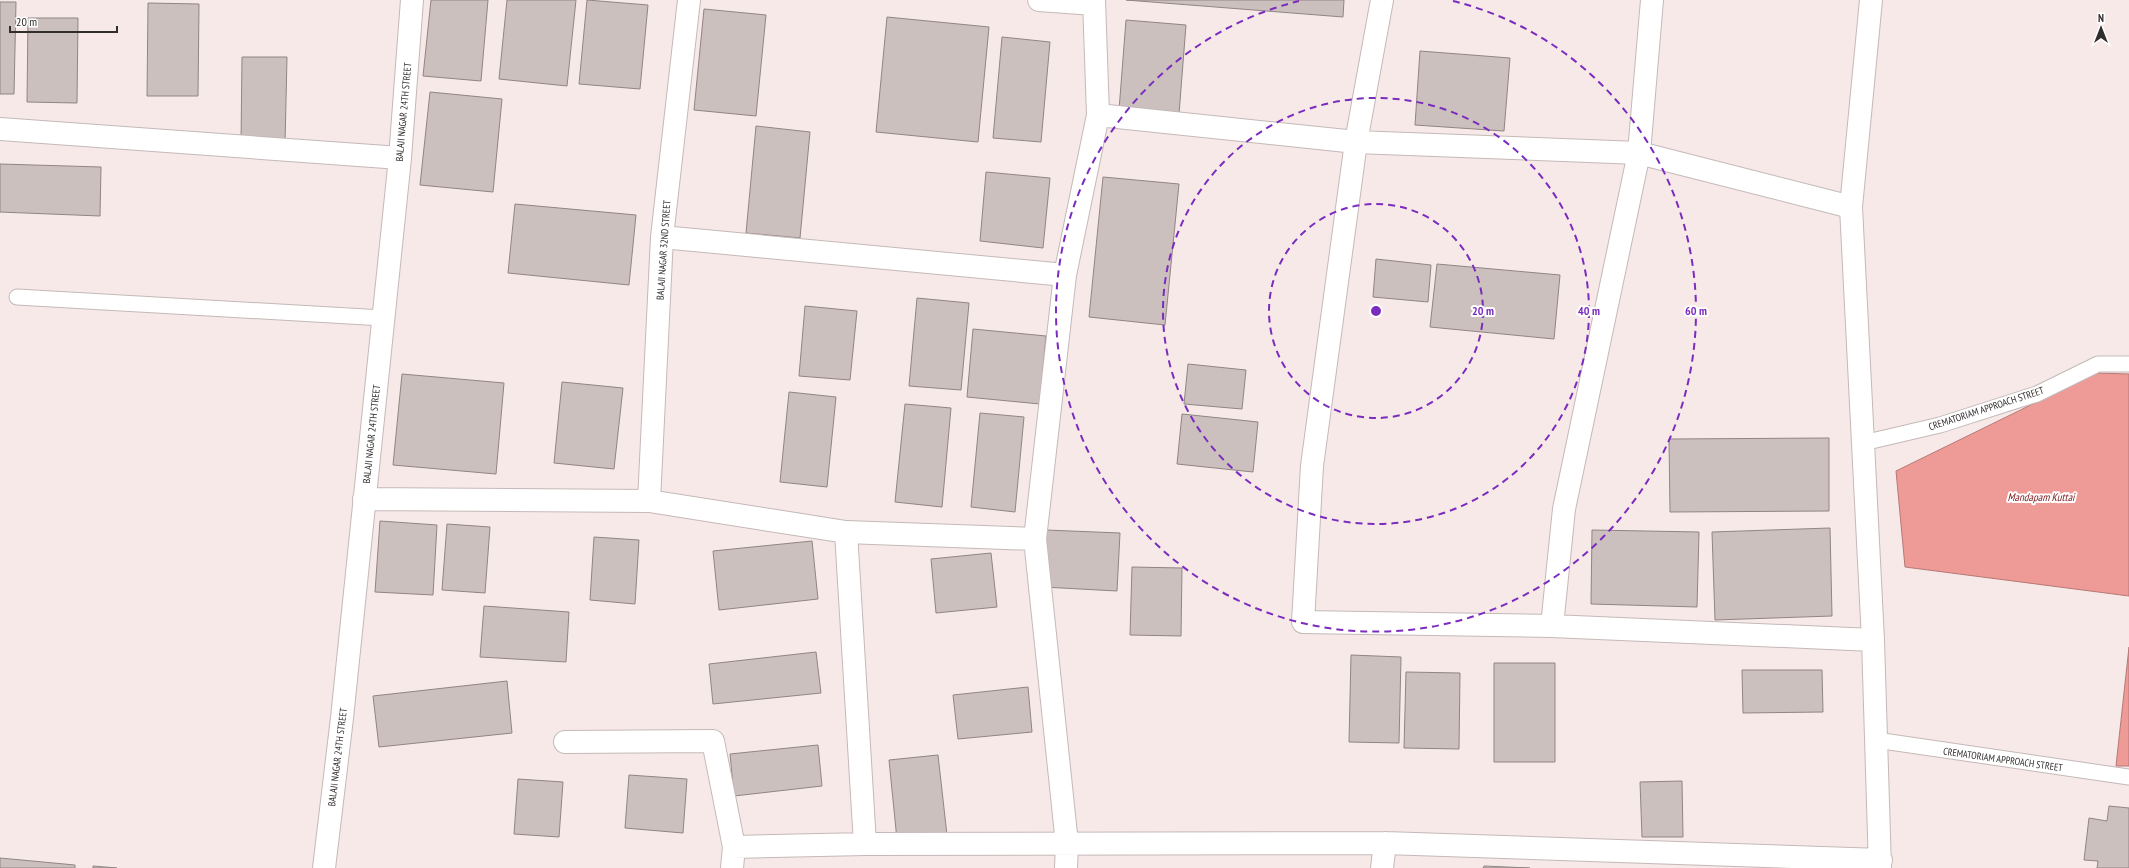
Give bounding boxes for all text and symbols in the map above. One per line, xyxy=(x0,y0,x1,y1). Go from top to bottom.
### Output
scale bar xyxy=(10,8,117,34)
north arrow xyxy=(2081,8,2121,48)
text: N xyxy=(2098,11,2104,25)
text: 20 m xyxy=(16,14,37,29)
street label: BALAJI NAGAR 24TH STREET xyxy=(393,62,414,162)
street label: BALAJI NAGAR 32ND STREET xyxy=(654,199,674,300)
text: 20 m xyxy=(1472,303,1494,318)
text: 40 m xyxy=(1578,303,1600,318)
text: 60 m xyxy=(1685,303,1707,318)
centre of rings xyxy=(1369,304,1383,318)
street label: BALAJI NAGAR 24TH STREET xyxy=(360,383,383,484)
street label: CREMATORIAM APPROACH STREET xyxy=(1927,383,2046,433)
water label: Mandapam Kuttai xyxy=(2008,490,2076,504)
street label: BALAJI NAGAR 24TH STREET xyxy=(325,706,350,807)
street label: CREMATORIAM APPROACH STREET xyxy=(1942,745,2064,774)

